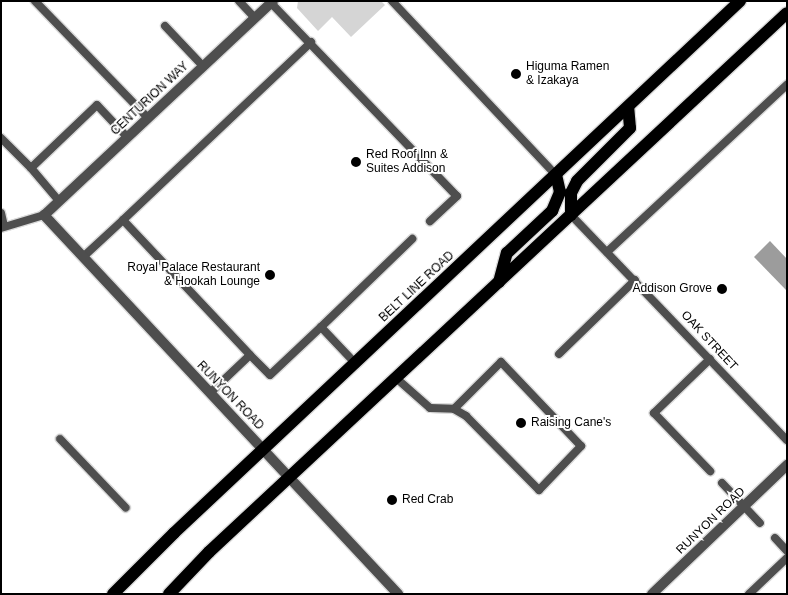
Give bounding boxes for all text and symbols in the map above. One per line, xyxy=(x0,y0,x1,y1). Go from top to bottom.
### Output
street label: CENTURION WAY xyxy=(108,59,192,139)
place label: Higuma Ramen & Izakaya xyxy=(526,60,609,88)
marker: Higuma Ramen & Izakaya xyxy=(510,68,522,80)
place label: Red Roof Inn & Suites Addison xyxy=(366,148,448,176)
marker: Red Roof Inn & Suites Addison xyxy=(350,156,362,168)
street label: BELT LINE ROAD xyxy=(377,249,457,325)
place label: Royal Palace Restaurant & Hookah Lounge xyxy=(127,261,260,289)
marker: Royal Palace Restaurant & Hookah Lounge xyxy=(264,269,276,281)
place label: Addison Grove xyxy=(633,282,712,296)
marker: Addison Grove xyxy=(716,283,728,295)
street label: OAK STREET xyxy=(678,308,740,374)
street label: RUNYON ROAD xyxy=(194,359,266,433)
place label: Raising Cane's xyxy=(531,416,611,430)
marker: Raising Cane's xyxy=(515,417,527,429)
street label: RUNYON ROAD xyxy=(674,485,748,557)
place label: Red Crab xyxy=(402,493,453,507)
marker: Red Crab xyxy=(386,494,398,506)

